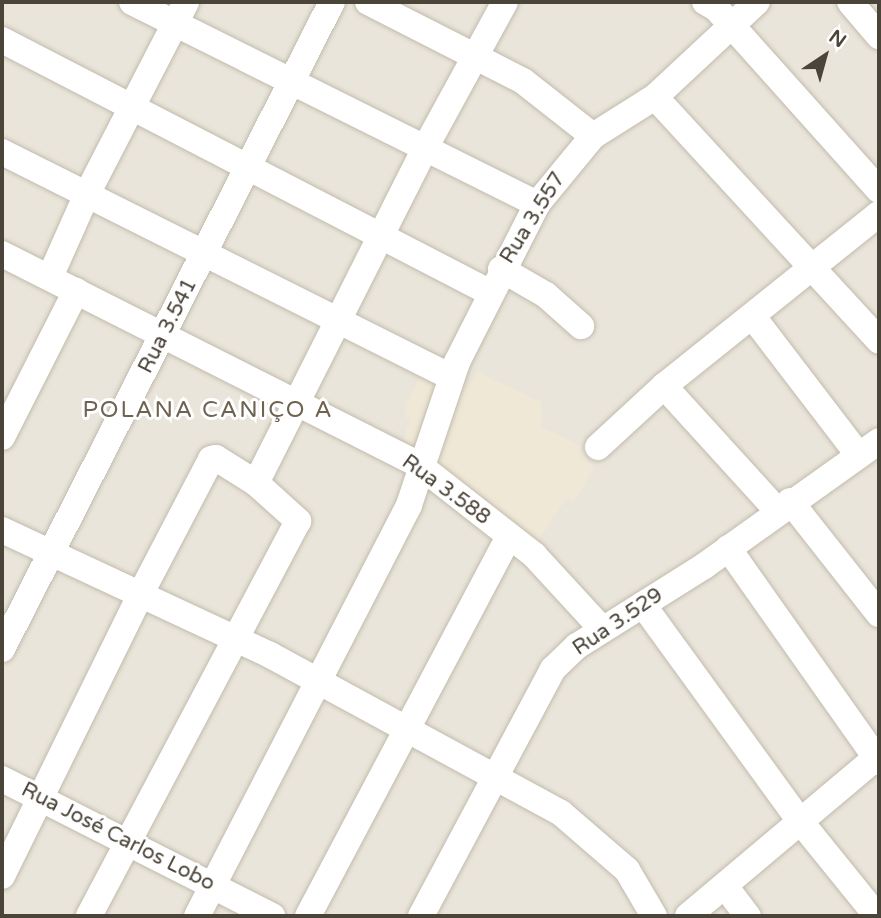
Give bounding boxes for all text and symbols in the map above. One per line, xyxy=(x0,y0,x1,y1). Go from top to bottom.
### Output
north arrow xyxy=(790,21,860,91)
text: N xyxy=(825,26,850,52)
street label: Rua 3.557 xyxy=(495,168,571,268)
street label: Rua 3.541 xyxy=(133,274,203,378)
district label: POLANA CANIÇO A xyxy=(84,396,332,424)
street label: Rua 3.588 xyxy=(397,449,495,531)
street label: Rua 3.529 xyxy=(568,583,668,661)
street label: Rua José Carlos Lobo xyxy=(17,777,219,897)

